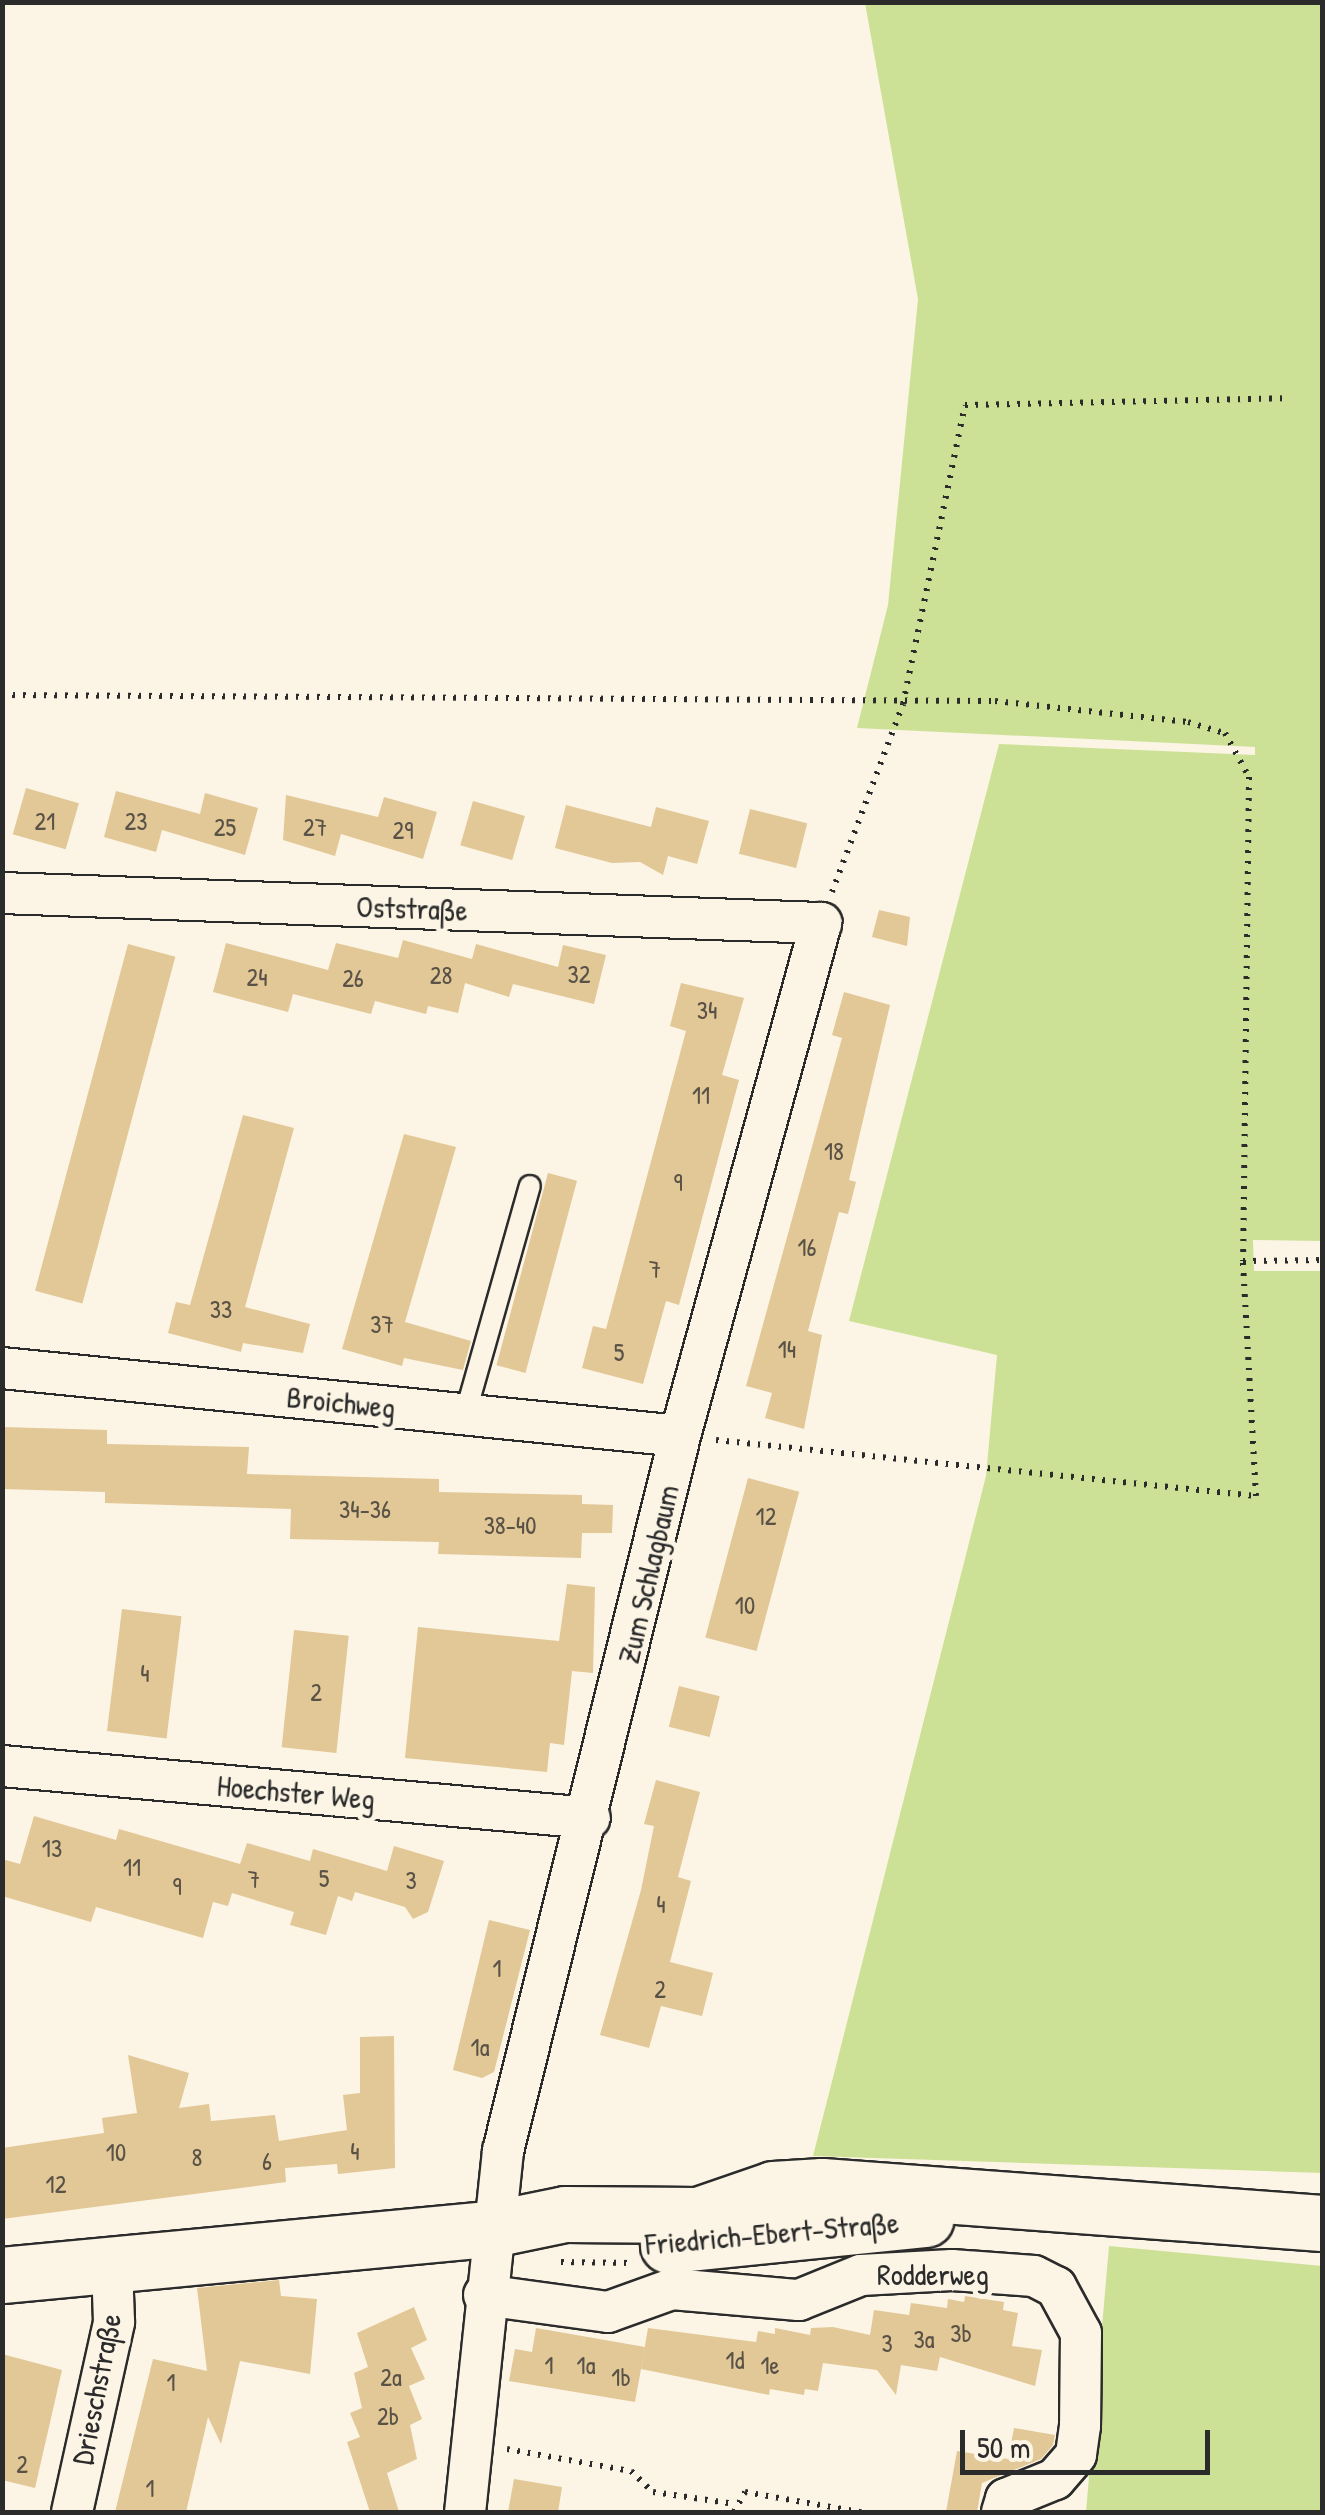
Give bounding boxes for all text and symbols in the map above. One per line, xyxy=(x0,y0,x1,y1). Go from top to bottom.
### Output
house number: 21 xyxy=(35,806,55,836)
house number: 23 xyxy=(125,806,147,836)
house number: 25 xyxy=(214,812,236,842)
house number: 27 xyxy=(303,812,327,842)
house number: 29 xyxy=(393,815,413,845)
street label: Oststraße xyxy=(356,888,468,928)
house number: 32 xyxy=(568,959,590,989)
house number: 28 xyxy=(430,960,452,990)
house number: 24 xyxy=(246,962,268,992)
house number: 26 xyxy=(342,963,364,993)
house number: 34 xyxy=(697,995,717,1025)
house number: 11 xyxy=(692,1080,710,1110)
house number: 18 xyxy=(824,1136,844,1166)
house number: 9 xyxy=(673,1167,683,1197)
house number: 16 xyxy=(797,1232,817,1262)
house number: 7 xyxy=(649,1254,661,1284)
house number: 33 xyxy=(210,1294,232,1324)
house number: 37 xyxy=(370,1309,394,1339)
house number: 14 xyxy=(778,1334,796,1364)
house number: 5 xyxy=(614,1337,624,1367)
street label: Broichweg xyxy=(285,1378,397,1426)
street label: Zum Schlagbaum xyxy=(610,1481,686,1667)
house number: 34-36 xyxy=(339,1494,391,1524)
house number: 12 xyxy=(756,1501,776,1531)
house number: 38-40 xyxy=(484,1510,536,1540)
house number: 10 xyxy=(735,1590,755,1620)
house number: 4 xyxy=(140,1658,150,1688)
house number: 2 xyxy=(310,1677,322,1707)
street label: Hoechster Weg xyxy=(216,1767,376,1817)
house number: 13 xyxy=(42,1833,62,1863)
house number: 11 xyxy=(123,1852,141,1882)
house number: 5 xyxy=(319,1863,329,1893)
house number: 7 xyxy=(248,1864,260,1894)
house number: 3 xyxy=(405,1865,417,1895)
house number: 9 xyxy=(172,1871,182,1901)
house number: 4 xyxy=(656,1889,666,1919)
house number: 1 xyxy=(492,1953,502,1983)
house number: 2 xyxy=(654,1974,666,2004)
house number: 1a xyxy=(471,2032,489,2062)
house number: 4 xyxy=(350,2136,360,2166)
house number: 10 xyxy=(106,2137,126,2167)
house number: 8 xyxy=(192,2142,202,2172)
house number: 6 xyxy=(262,2146,272,2176)
house number: 12 xyxy=(46,2169,66,2199)
street label: Friedrich-Ebert-Straße xyxy=(644,2204,900,2262)
street label: Rodderweg xyxy=(877,2256,989,2292)
street label: Drieschstraße xyxy=(64,2310,128,2468)
house number: 3b xyxy=(950,2318,972,2348)
house number: 3a xyxy=(914,2324,934,2354)
house number: 3 xyxy=(881,2328,893,2358)
house number: 1d xyxy=(726,2345,744,2375)
house number: 1 xyxy=(544,2350,554,2380)
house number: 1a xyxy=(577,2350,595,2380)
house number: 1e xyxy=(760,2350,780,2380)
house number: 2a xyxy=(380,2362,402,2392)
house number: 1b xyxy=(611,2362,631,2392)
house number: 1 xyxy=(166,2367,176,2397)
house number: 2b xyxy=(377,2401,399,2431)
scale bar xyxy=(965,2410,1215,2472)
text: 50 m xyxy=(977,2427,1030,2467)
house number: 2 xyxy=(16,2449,28,2479)
house number: 1 xyxy=(145,2473,155,2503)

